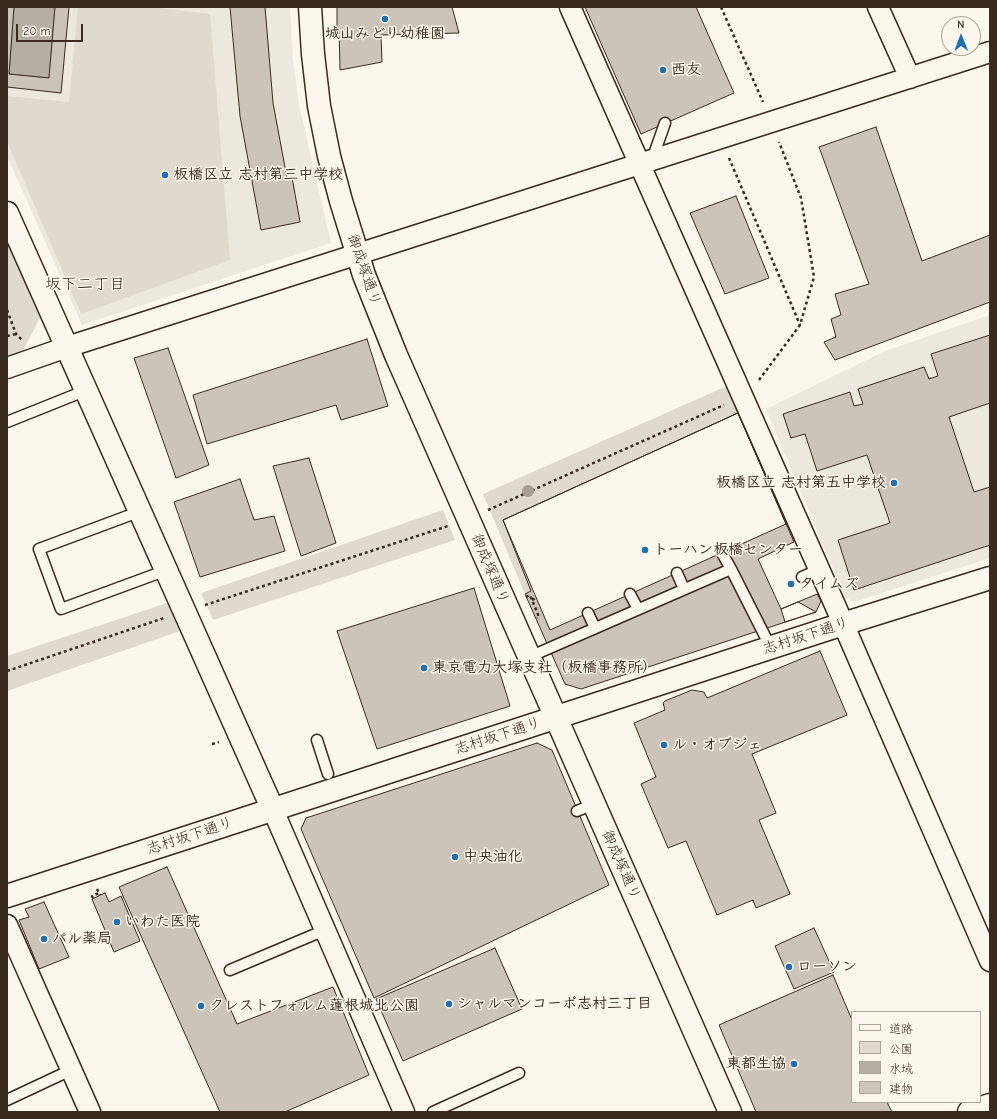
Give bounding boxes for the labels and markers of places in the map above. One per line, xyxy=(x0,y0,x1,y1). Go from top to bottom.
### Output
marker: 城山みどり幼稚園 xyxy=(380,14,390,24)
place label: 城山みどり幼稚園 xyxy=(325,25,445,43)
place label: 西友 xyxy=(671,61,701,79)
marker: 西友 xyxy=(658,65,668,75)
place label: 板橋区立 志村第三中学校 xyxy=(173,166,343,184)
marker: 板橋区立 志村第三中学校 xyxy=(160,170,170,180)
place label: 板橋区立 志村第五中学校 xyxy=(716,474,886,492)
marker: 板橋区立 志村第五中学校 xyxy=(889,478,899,488)
place label: トーハン板橋センター xyxy=(653,541,803,559)
marker: トーハン板橋センター xyxy=(640,545,650,555)
place label: タイムズ xyxy=(799,575,859,593)
marker: タイムズ xyxy=(786,579,796,589)
place label: 東京電力大塚支社（板橋事務所） xyxy=(432,659,657,677)
marker: 東京電力大塚支社（板橋事務所） xyxy=(419,663,429,673)
place label: ル・オブジェ xyxy=(672,736,762,754)
marker: ル・オブジェ xyxy=(659,740,669,750)
place label: 中央油化 xyxy=(463,848,523,866)
marker: 中央油化 xyxy=(450,852,460,862)
place label: いわた医院 xyxy=(125,913,200,931)
marker: いわた医院 xyxy=(112,917,122,927)
place label: パル薬局 xyxy=(52,930,112,948)
marker: パル薬局 xyxy=(39,934,49,944)
place label: ローソン xyxy=(797,958,857,976)
marker: ローソン xyxy=(784,962,794,972)
place label: シャルマンコーポ志村三丁目 xyxy=(457,995,652,1013)
place label: クレストフォルム蓮根城北公園 xyxy=(209,997,419,1015)
marker: シャルマンコーポ志村三丁目 xyxy=(444,999,454,1009)
marker: クレストフォルム蓮根城北公園 xyxy=(196,1001,206,1011)
place label: 東都生協 xyxy=(726,1055,786,1073)
marker: 東都生協 xyxy=(789,1059,799,1069)

